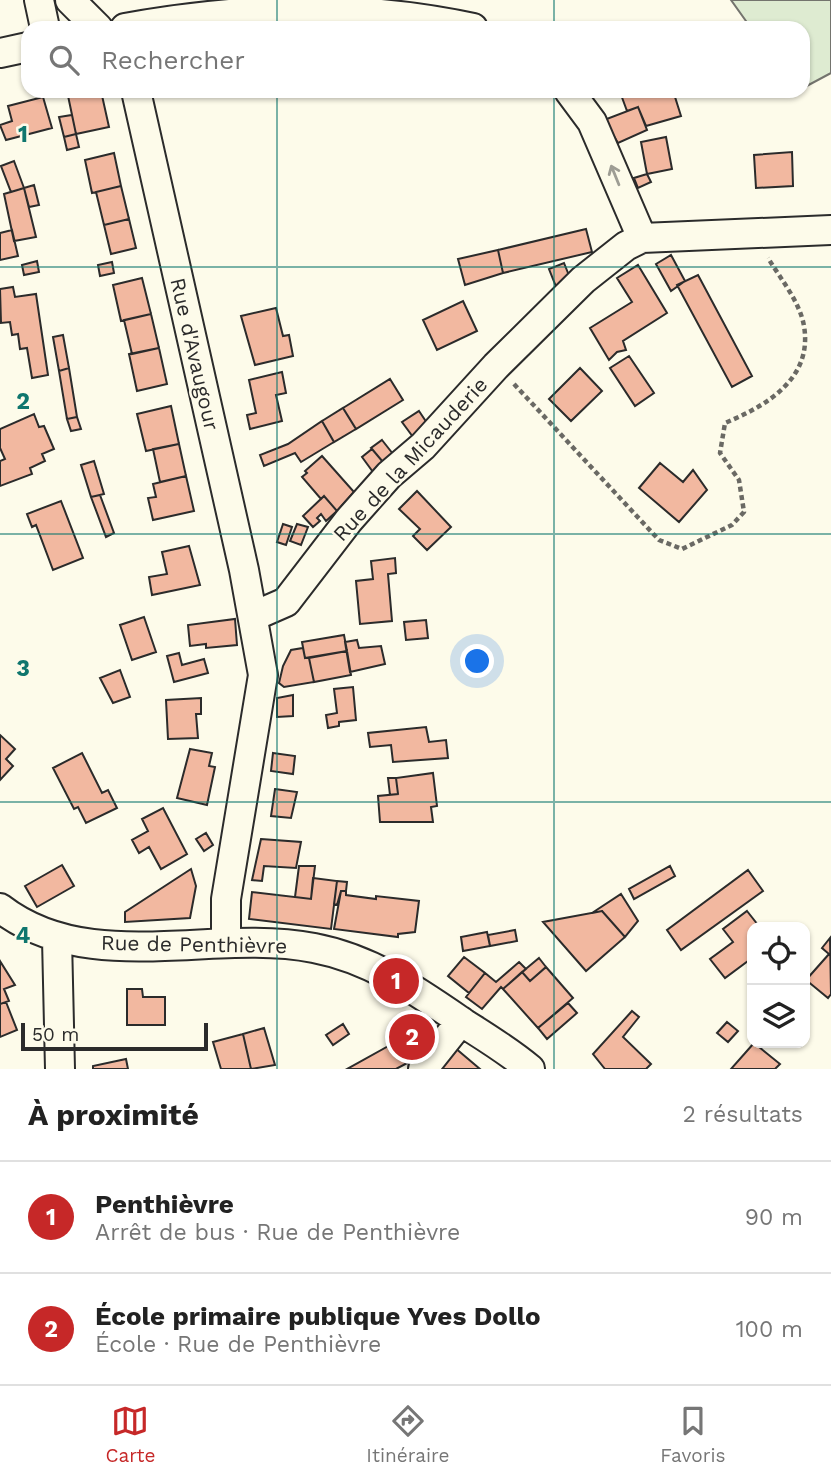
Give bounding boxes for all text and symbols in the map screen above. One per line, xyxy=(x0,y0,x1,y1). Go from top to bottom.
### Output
search box xyxy=(21,21,810,98)
icon: search xyxy=(45,41,83,79)
text: Rechercher xyxy=(101,45,245,75)
text: 1 xyxy=(18,121,28,148)
one-way arrow xyxy=(608,165,621,187)
street label: Rue d'Avaugour xyxy=(165,275,225,433)
street label: Rue de la Micauderie xyxy=(328,372,492,546)
text: 2 xyxy=(16,388,30,415)
your location xyxy=(460,644,494,678)
text: 3 xyxy=(16,655,30,682)
text: 4 xyxy=(16,922,31,949)
map controls xyxy=(747,922,810,1048)
button: locate xyxy=(747,922,810,985)
street label: Rue de Penthièvre xyxy=(101,930,287,958)
pin: 1 xyxy=(373,955,419,1007)
button: layers xyxy=(747,985,810,1048)
pin: 2 xyxy=(389,1011,435,1063)
scale bar xyxy=(21,1020,208,1052)
text: 50 m xyxy=(32,1023,79,1046)
text: À proximité xyxy=(28,1097,199,1132)
text: 2 résultats xyxy=(683,1101,803,1128)
text: Penthièvre xyxy=(95,1189,234,1219)
text: 1 xyxy=(46,1204,56,1231)
text: 90 m xyxy=(745,1204,803,1231)
text: Arrêt de bus · Rue de Penthièvre xyxy=(95,1219,460,1246)
text: École primaire publique Yves Dollo xyxy=(95,1301,541,1331)
text: 2 xyxy=(44,1316,58,1343)
text: 100 m xyxy=(736,1316,803,1343)
text: École · Rue de Penthièvre xyxy=(95,1331,381,1358)
tab: Carte xyxy=(105,1402,155,1467)
tab: Itinéraire xyxy=(366,1402,449,1467)
tab: Favoris xyxy=(660,1402,726,1467)

